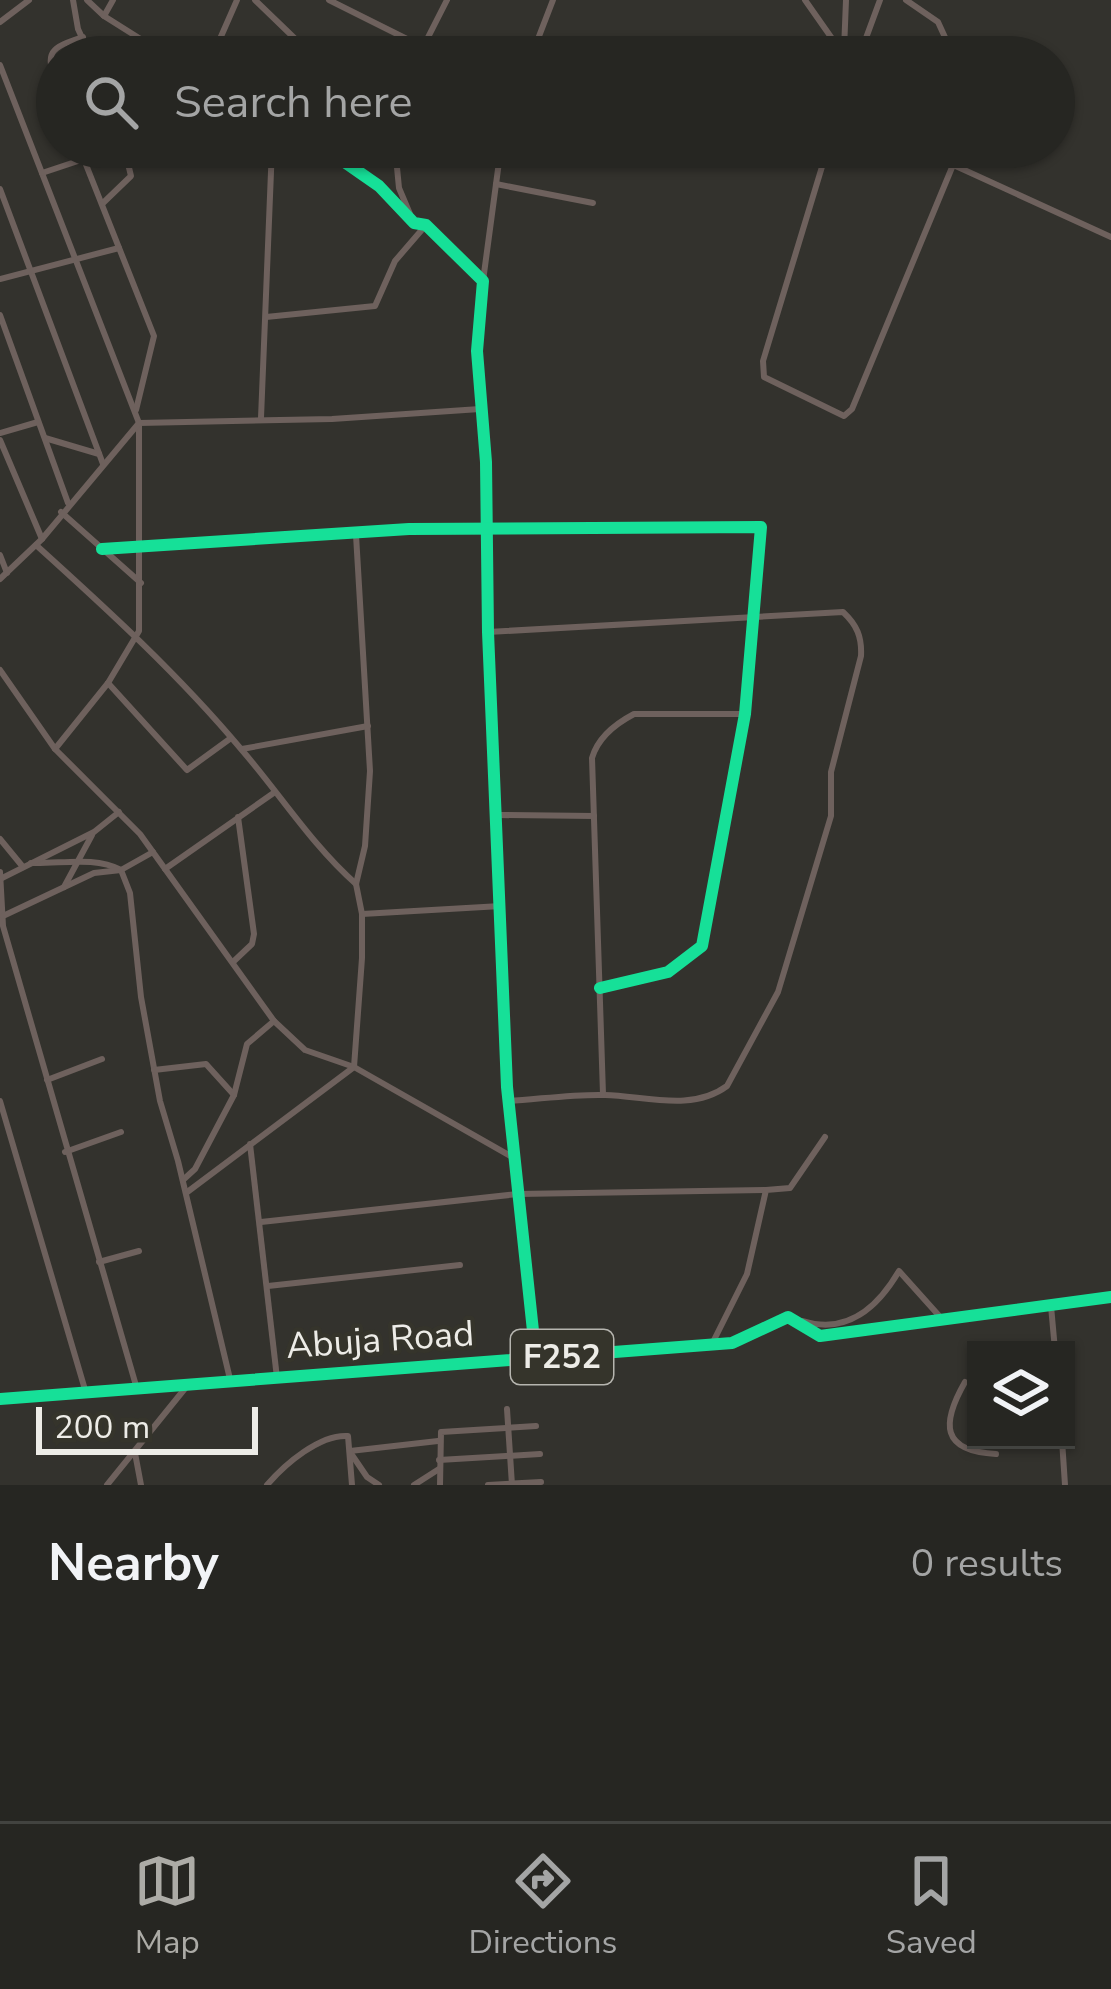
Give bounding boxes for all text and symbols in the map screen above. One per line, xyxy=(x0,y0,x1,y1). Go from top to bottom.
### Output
search box xyxy=(36,36,1075,168)
icon: search xyxy=(78,69,144,135)
text: Search here xyxy=(174,72,413,133)
street label: Abuja Road xyxy=(285,1309,475,1371)
road number: F252 xyxy=(511,1330,613,1384)
map controls xyxy=(967,1341,1075,1449)
button: layers xyxy=(967,1341,1075,1449)
scale bar xyxy=(36,1401,258,1454)
text: 200 m xyxy=(54,1405,150,1450)
text: Nearby xyxy=(48,1528,219,1598)
text: 0 results xyxy=(911,1537,1063,1590)
tab: Map xyxy=(134,1848,200,1965)
tab: Directions xyxy=(469,1848,617,1965)
tab: Saved xyxy=(886,1848,977,1965)

